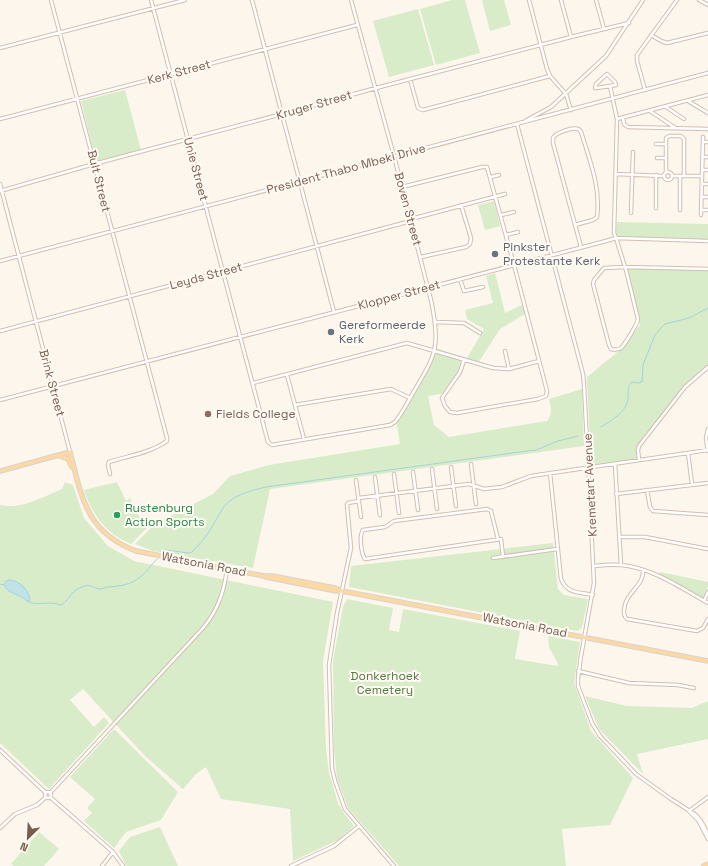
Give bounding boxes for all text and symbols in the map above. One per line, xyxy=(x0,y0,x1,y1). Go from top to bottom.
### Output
street label: Kerk Street xyxy=(146,56,212,88)
street label: Kruger Street xyxy=(274,87,354,123)
street label: Unie Street xyxy=(180,135,212,203)
street label: President Thabo Mbeki Drive xyxy=(265,140,427,198)
street label: Bult Street xyxy=(84,148,114,214)
street label: Boven Street xyxy=(390,170,426,248)
place label: Pinkster Protestante Kerk xyxy=(503,239,601,269)
marker: Pinkster Protestante Kerk xyxy=(490,249,500,259)
street label: Leyds Street xyxy=(168,259,244,293)
street label: Klopper Street xyxy=(356,276,442,314)
place label: Gereformeerde Kerk xyxy=(339,317,426,347)
marker: Gereformeerde Kerk xyxy=(326,327,336,337)
street label: Brink Street xyxy=(35,348,69,418)
place label: Fields College xyxy=(216,406,296,422)
marker: Fields College xyxy=(203,409,213,419)
street label: Kremetart Avenue xyxy=(579,433,601,537)
place label: Rustenburg Action Sports xyxy=(125,500,205,530)
marker: Rustenburg Action Sports xyxy=(112,510,122,520)
street label: Watsonia Road xyxy=(160,548,248,580)
street label: Watsonia Road xyxy=(481,609,569,641)
park label: Donkerhoek Cemetery xyxy=(351,668,420,698)
north arrow xyxy=(8,818,48,858)
text: N xyxy=(18,839,30,855)

